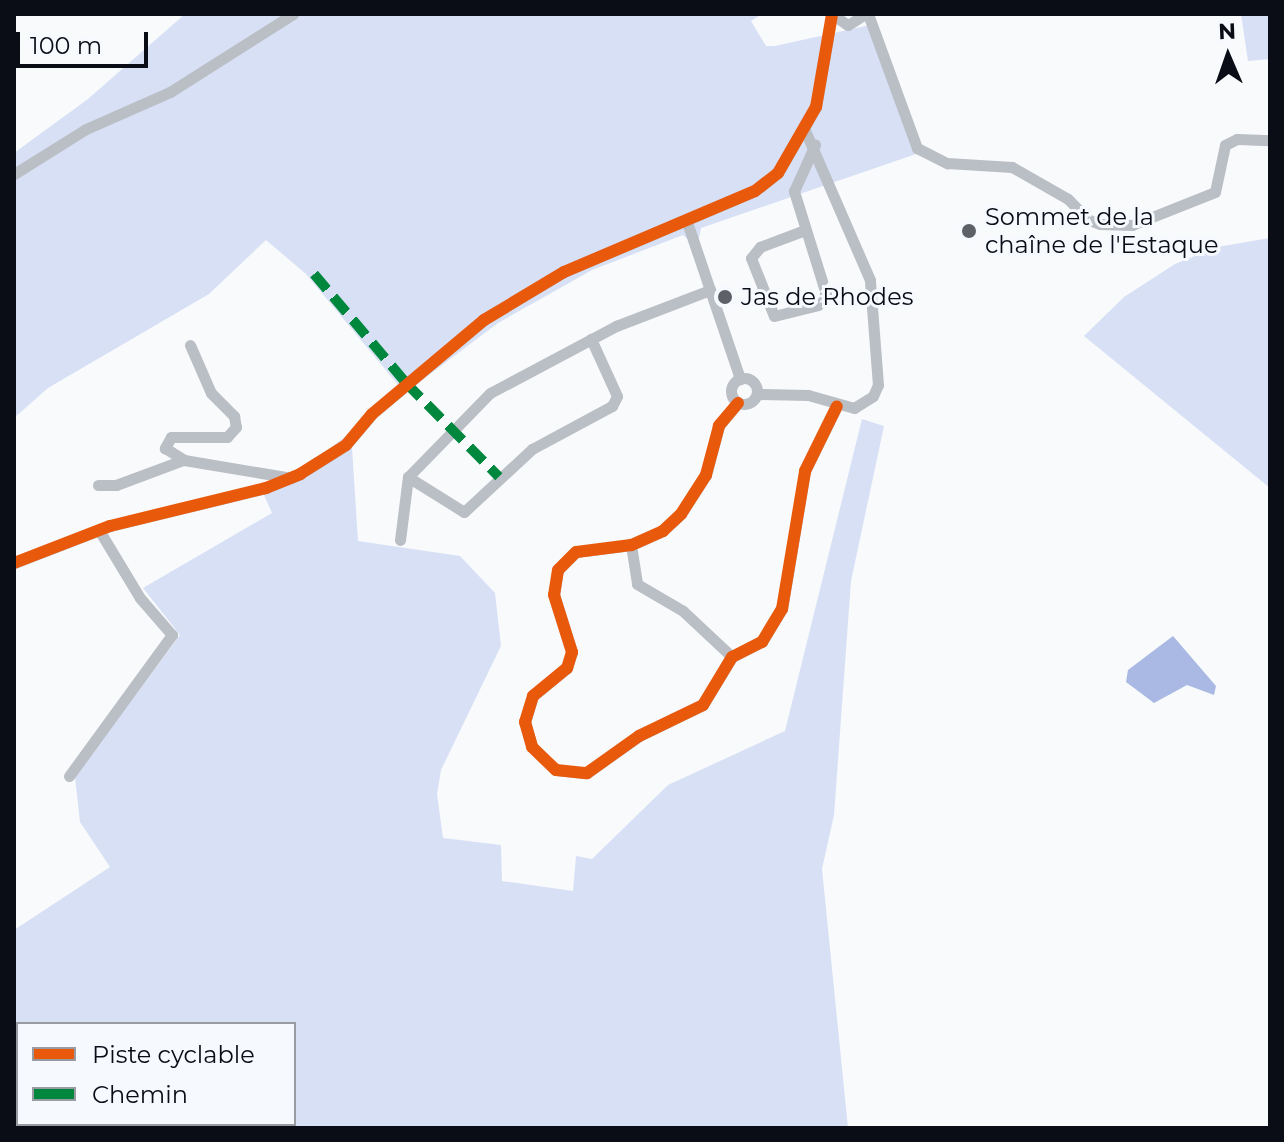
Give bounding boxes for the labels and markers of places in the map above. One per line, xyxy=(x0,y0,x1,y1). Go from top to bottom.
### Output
place label: Sommet de la chaîne de l'Estaque xyxy=(985,203,1218,259)
marker: Sommet de la chaîne de l'Estaque xyxy=(960,222,978,240)
place label: Jas de Rhodes xyxy=(741,283,913,311)
marker: Jas de Rhodes xyxy=(716,288,734,306)

